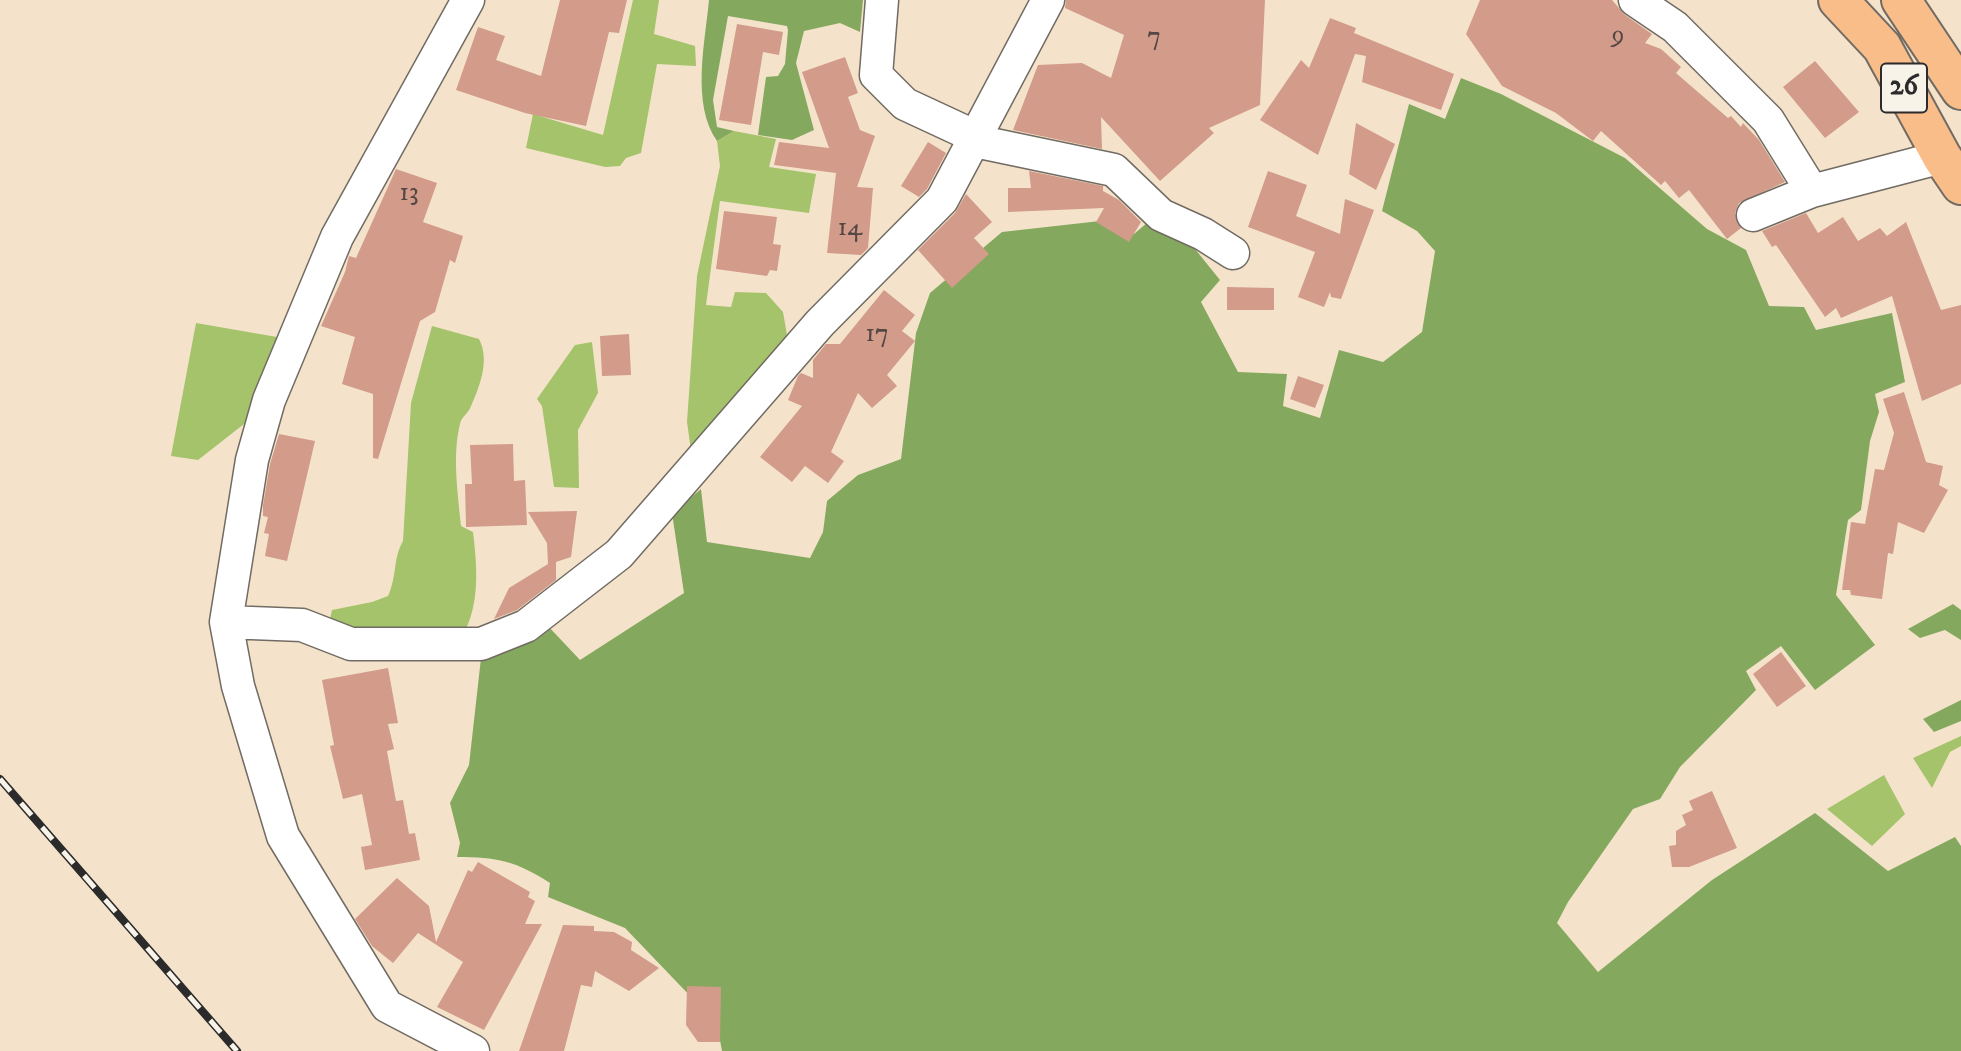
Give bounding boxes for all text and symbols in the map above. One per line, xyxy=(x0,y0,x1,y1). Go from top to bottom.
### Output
house number: 9 xyxy=(1612,21,1624,53)
house number: 7 xyxy=(1147,23,1161,55)
road number: 26 xyxy=(1881,64,1927,112)
house number: 13 xyxy=(399,179,419,211)
house number: 14 xyxy=(838,214,862,246)
house number: 17 xyxy=(865,320,889,352)

